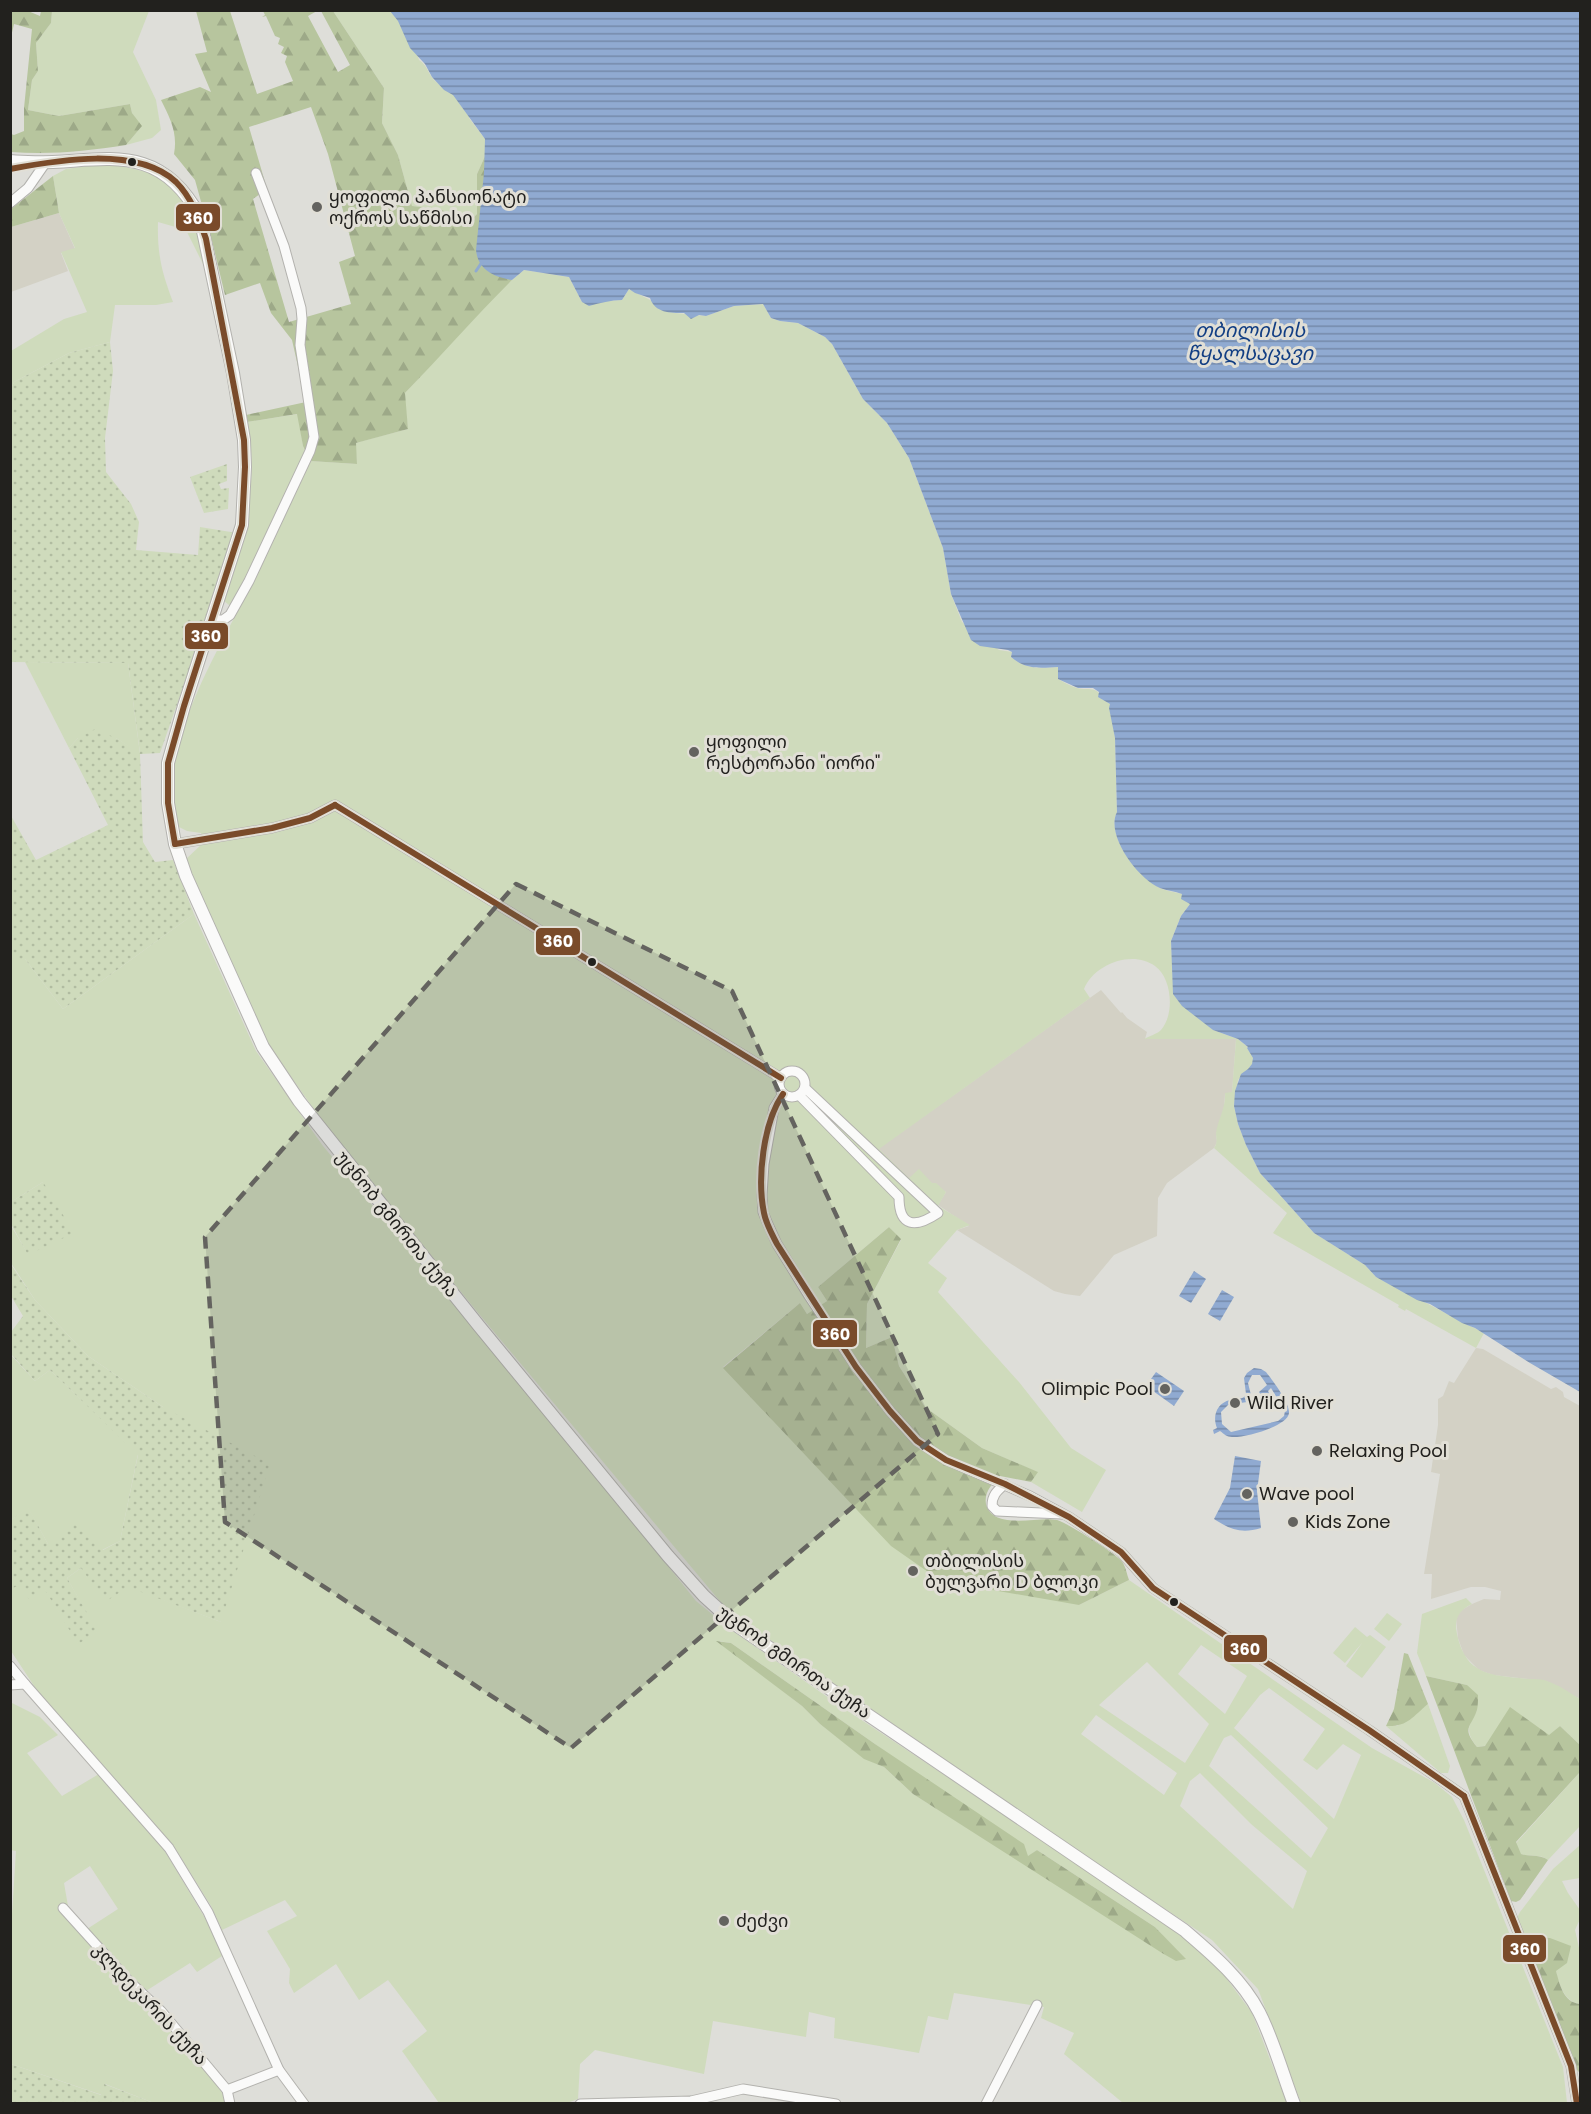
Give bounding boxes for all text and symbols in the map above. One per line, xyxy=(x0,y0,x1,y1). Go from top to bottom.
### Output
unlabelled marker xyxy=(126,156,138,168)
place label: ყოფილი პანსიონატი ოქროს საწმისი xyxy=(329,184,527,230)
marker: ყოფილი პანსიონატი ოქროს საწმისი xyxy=(310,200,324,214)
line badge: 360 xyxy=(175,203,221,232)
text: 360 xyxy=(183,207,213,230)
water label: თბილისის წყალსაცავი xyxy=(1187,316,1315,367)
line badge: 360 xyxy=(184,622,229,650)
text: 360 xyxy=(191,625,221,648)
place label: ყოფილი რესტორანი "იორი" xyxy=(706,729,880,775)
marker: ყოფილი რესტორანი "იორი" xyxy=(687,745,701,759)
line badge: 360 xyxy=(535,927,581,956)
text: 360 xyxy=(543,930,573,953)
unlabelled marker xyxy=(586,956,598,968)
street label: უცნობ გმირთა ქუჩა xyxy=(330,1145,464,1302)
line badge: 360 xyxy=(812,1319,858,1348)
text: 360 xyxy=(820,1323,850,1346)
place label: Olimpic Pool xyxy=(1041,1376,1153,1401)
marker: Olimpic Pool xyxy=(1158,1382,1172,1396)
place label: Wild River xyxy=(1247,1390,1334,1415)
marker: Wild River xyxy=(1228,1396,1242,1410)
place label: Relaxing Pool xyxy=(1329,1438,1447,1463)
marker: Relaxing Pool xyxy=(1310,1444,1324,1458)
place label: Wave pool xyxy=(1259,1481,1354,1506)
marker: Wave pool xyxy=(1240,1487,1254,1501)
place label: Kids Zone xyxy=(1305,1509,1391,1534)
marker: Kids Zone xyxy=(1286,1515,1300,1529)
place label: თბილისის ბულვარი D ბლოკი xyxy=(925,1548,1099,1594)
marker: თბილისის ბულვარი D ბლოკი xyxy=(906,1564,920,1578)
unlabelled marker xyxy=(1168,1596,1180,1608)
street label: უცნობ გმირთა ქუჩა xyxy=(712,1599,876,1724)
line badge: 360 xyxy=(1223,1634,1268,1663)
text: 360 xyxy=(1230,1638,1260,1661)
place label: ძეძვი xyxy=(736,1908,788,1933)
marker: ძეძვი xyxy=(717,1914,731,1928)
line badge: 360 xyxy=(1502,1934,1547,1963)
street label: კლდეკარის ქუჩა xyxy=(87,1937,214,2070)
text: 360 xyxy=(1510,1938,1540,1961)

